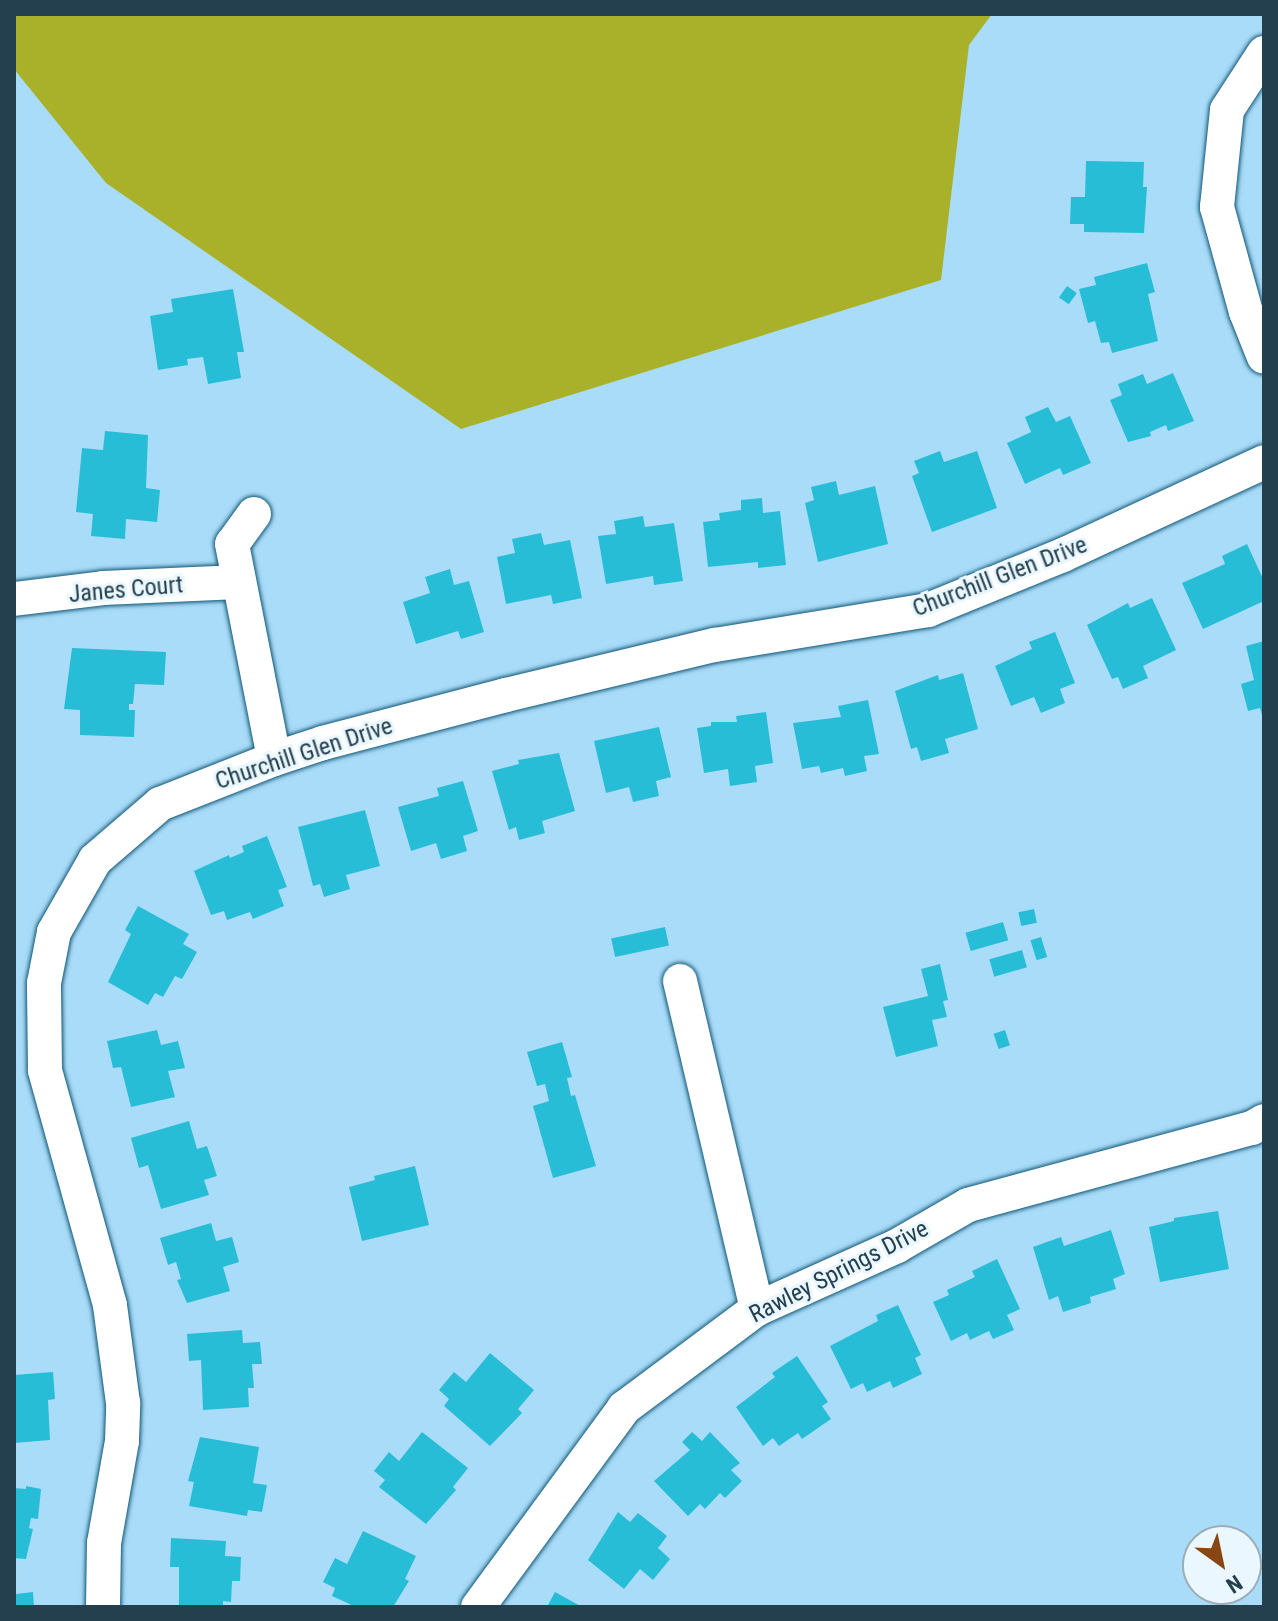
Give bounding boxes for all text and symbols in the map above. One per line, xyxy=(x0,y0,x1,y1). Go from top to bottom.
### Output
street label: Churchill Glen Drive xyxy=(909,530,1091,624)
street label: Janes Court xyxy=(68,571,184,609)
street label: Churchill Glen Drive xyxy=(212,712,396,796)
street label: Rawley Springs Drive xyxy=(745,1214,933,1330)
north arrow xyxy=(1182,1525,1262,1605)
text: N xyxy=(1222,1570,1247,1598)

